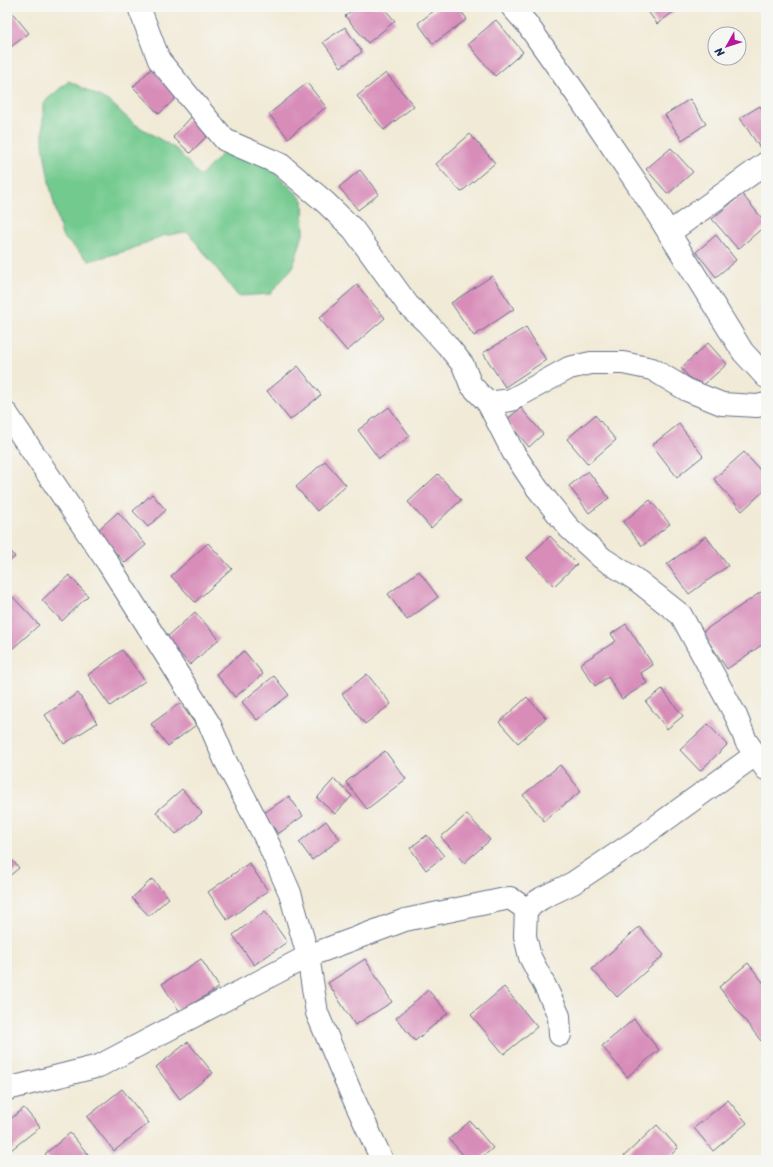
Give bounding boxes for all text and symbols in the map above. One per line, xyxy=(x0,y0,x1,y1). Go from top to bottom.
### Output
north arrow xyxy=(707,26,747,66)
text: N xyxy=(710,43,730,62)

